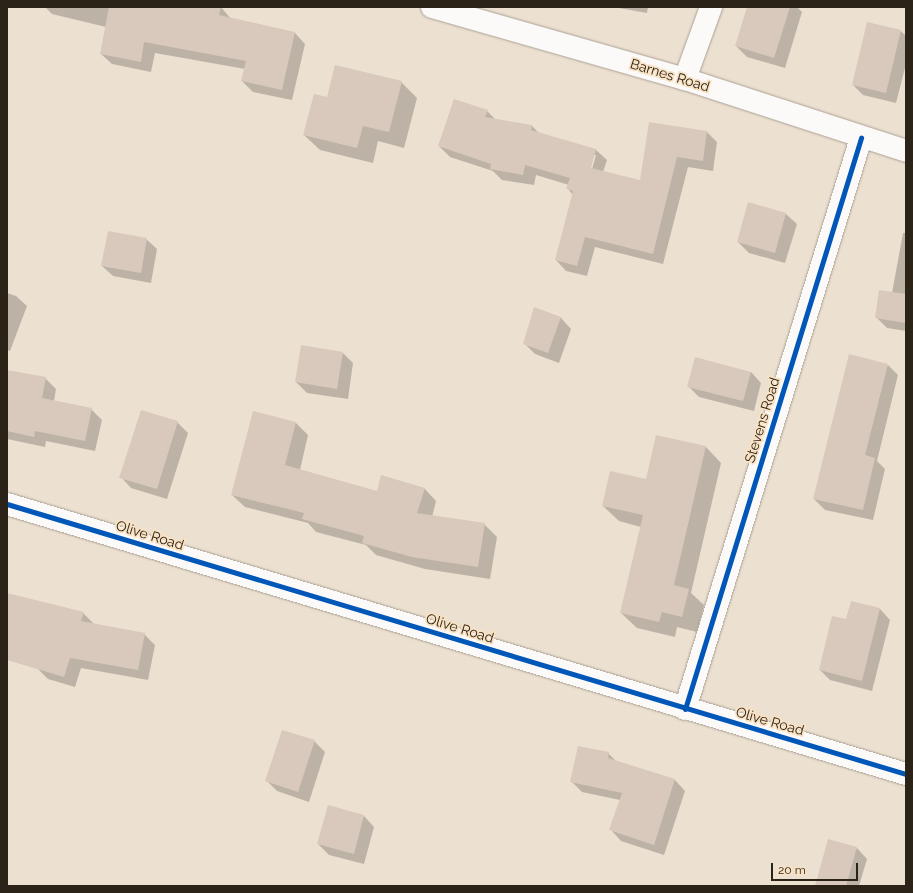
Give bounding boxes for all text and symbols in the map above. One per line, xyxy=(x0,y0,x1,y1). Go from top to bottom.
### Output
street label: Barnes Road xyxy=(628,55,712,95)
street label: Stevens Road xyxy=(741,375,783,465)
street label: Olive Road xyxy=(114,517,186,553)
street label: Olive Road xyxy=(424,610,496,646)
street label: Olive Road xyxy=(734,703,806,739)
scale bar xyxy=(773,855,860,881)
text: 20 m xyxy=(778,863,806,877)

